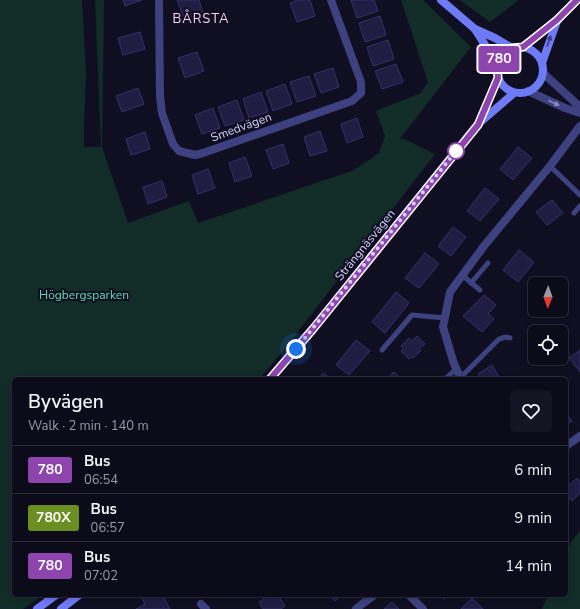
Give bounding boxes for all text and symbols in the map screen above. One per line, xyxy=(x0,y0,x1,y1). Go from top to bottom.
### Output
district label: BÅRSTA xyxy=(173,9,229,28)
one-way arrow xyxy=(547,35,553,47)
line badge: 780 xyxy=(476,46,522,72)
text: 780 xyxy=(486,49,512,68)
one-way arrow xyxy=(548,100,559,106)
street label: Smedvägen xyxy=(208,109,274,145)
unlabelled marker xyxy=(447,142,465,160)
street label: Strängnäsvägen xyxy=(331,206,399,284)
north arrow xyxy=(528,277,568,317)
map controls xyxy=(528,277,568,365)
park label: Högbergsparken xyxy=(39,287,129,303)
button: locate xyxy=(528,325,568,365)
your location xyxy=(286,339,306,359)
text: Byvägen xyxy=(28,389,104,415)
button: heart xyxy=(510,390,552,432)
text: Walk · 2 min · 140 m xyxy=(28,417,149,435)
text: Bus xyxy=(84,451,110,471)
text: 780 xyxy=(37,460,63,479)
text: 6 min xyxy=(514,460,552,480)
text: 06:54 xyxy=(84,471,118,489)
text: Bus xyxy=(91,499,117,519)
text: 780X xyxy=(36,508,71,527)
text: 9 min xyxy=(514,508,552,528)
text: 06:57 xyxy=(91,519,125,537)
text: Bus xyxy=(84,547,110,567)
text: 780 xyxy=(37,556,63,575)
text: 14 min xyxy=(505,556,552,576)
text: 07:02 xyxy=(84,567,118,585)

